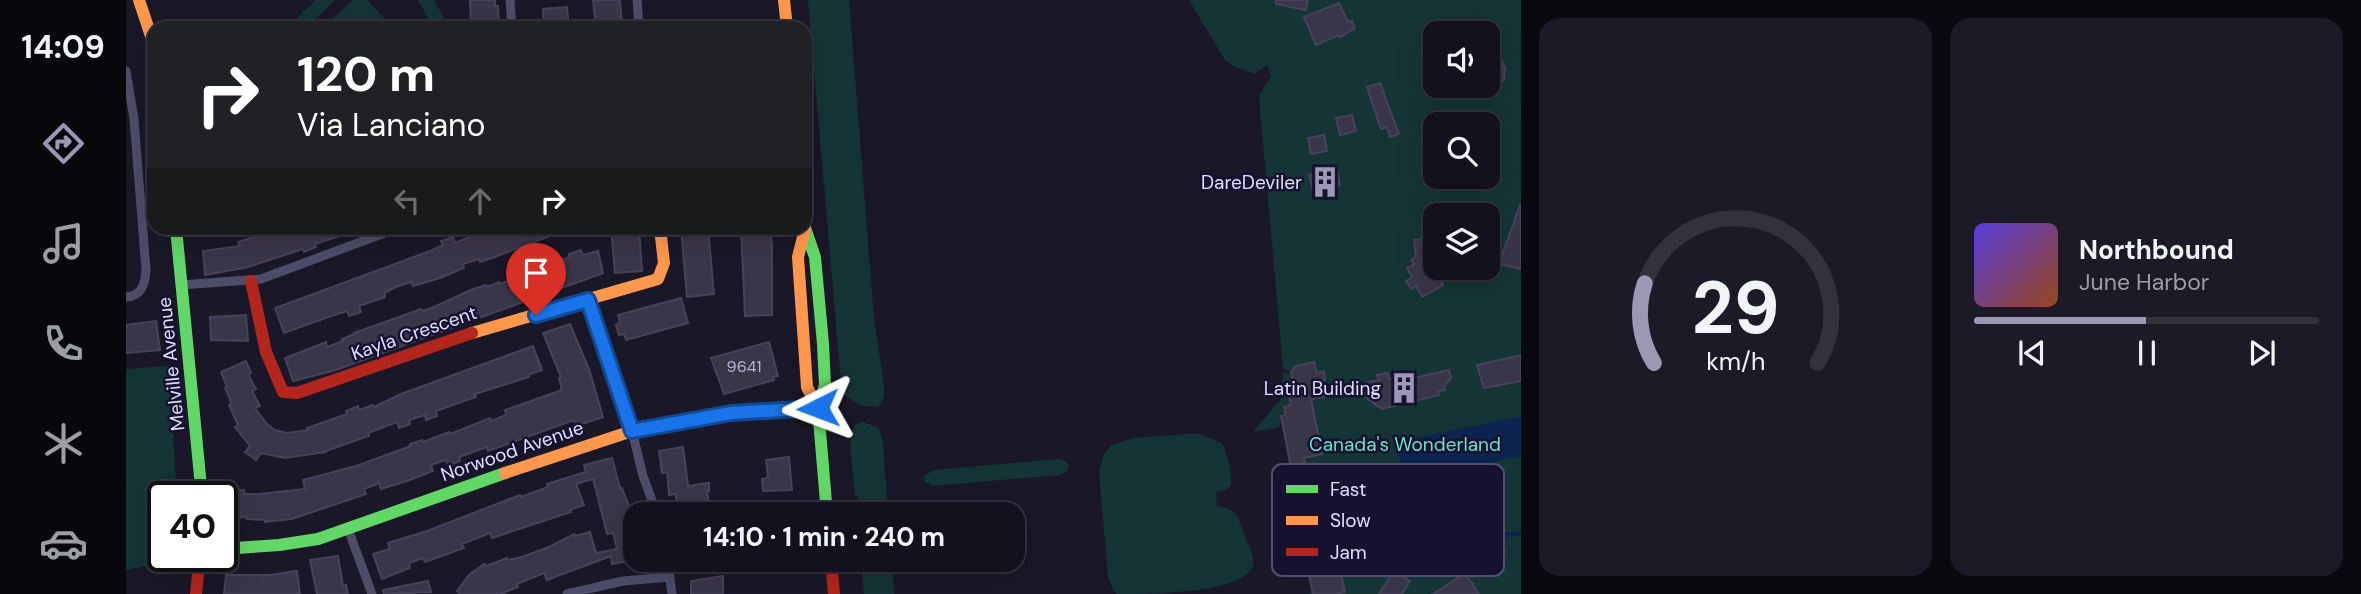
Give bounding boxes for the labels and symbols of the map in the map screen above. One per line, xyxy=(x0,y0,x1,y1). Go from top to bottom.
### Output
building icon: DareDeviler xyxy=(1308,165,1342,199)
place label: DareDeviler xyxy=(1201,170,1302,195)
pin xyxy=(506,243,566,315)
street label: Melville Avenue xyxy=(152,296,190,432)
street label: Kayla Crescent xyxy=(348,300,480,366)
house number: 9641 xyxy=(727,356,761,377)
position arrow xyxy=(781,371,855,445)
building icon: Latin Building xyxy=(1387,371,1421,405)
place label: Latin Building xyxy=(1264,376,1381,401)
street label: Norwood Avenue xyxy=(437,415,587,487)
park label: Canada's Wonderland xyxy=(1309,432,1501,457)
legend xyxy=(1272,464,1504,576)
text: Fast xyxy=(1330,477,1366,502)
speed limit sign: 40 xyxy=(147,481,238,572)
text: Slow xyxy=(1330,508,1371,533)
text: Jam xyxy=(1330,540,1367,565)

